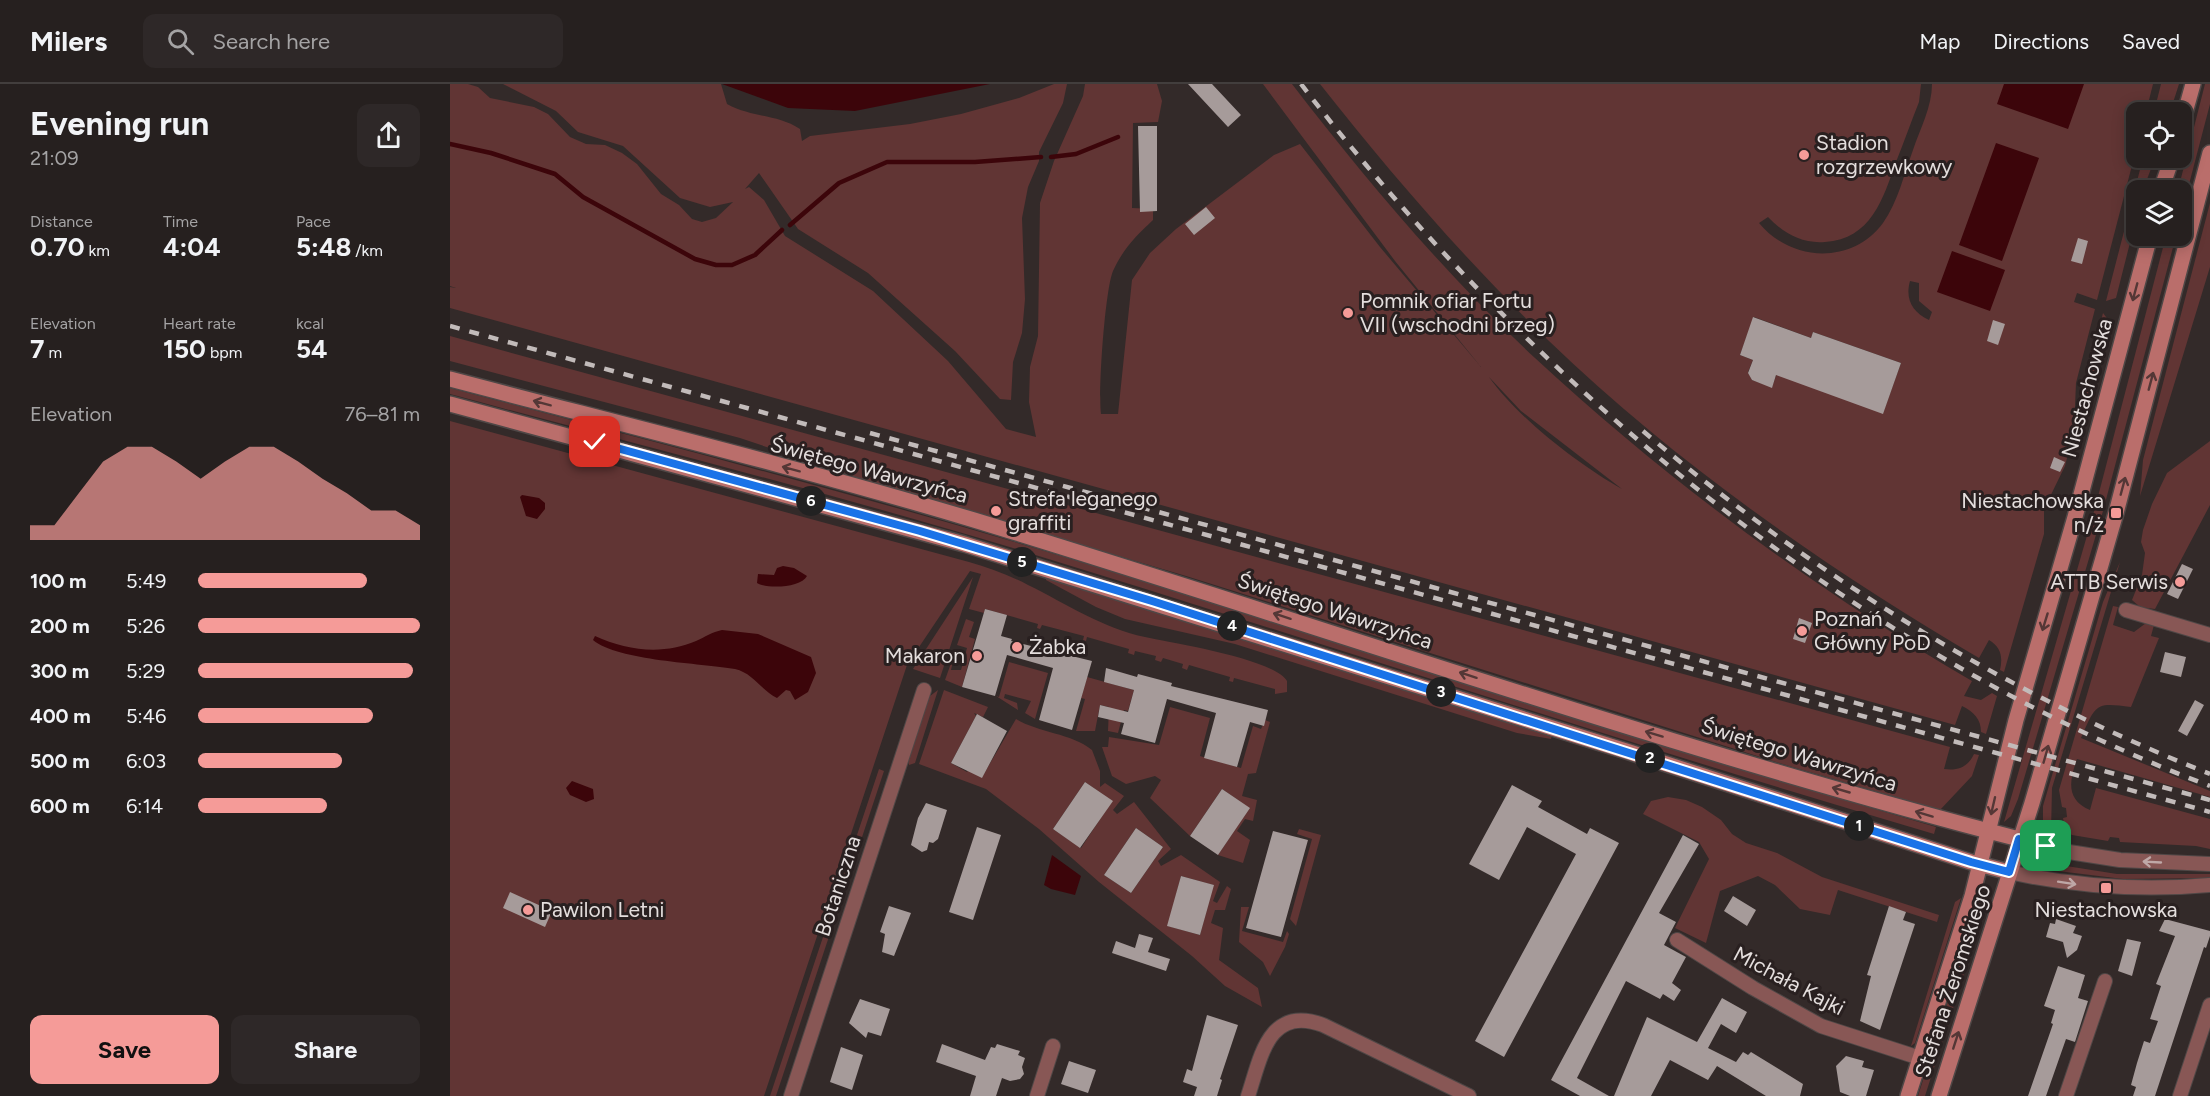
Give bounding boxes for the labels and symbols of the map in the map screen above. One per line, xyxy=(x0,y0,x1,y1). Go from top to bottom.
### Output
place label: Stadion rozgrzewkowy xyxy=(1816,130,1952,179)
marker: Stadion rozgrzewkowy xyxy=(1797,148,1811,162)
one-way arrow xyxy=(2128,282,2140,301)
place label: Pomnik ofiar Fortu VII (wschodni brzeg) xyxy=(1360,288,1555,337)
marker: Pomnik ofiar Fortu VII (wschodni brzeg) xyxy=(1341,306,1355,320)
street label: Niestachowska xyxy=(2056,316,2117,460)
one-way arrow xyxy=(2145,372,2157,391)
one-way arrow xyxy=(533,397,552,409)
pin xyxy=(569,416,620,467)
street label: Świętego Wawrzyńca xyxy=(768,431,971,508)
one-way arrow xyxy=(782,463,801,475)
one-way arrow xyxy=(2118,477,2129,496)
pin: 6 xyxy=(796,486,826,516)
place label: Strefa leganego graffiti xyxy=(1008,486,1158,535)
place label: Niestachowska n/ż xyxy=(1961,488,2104,537)
marker: Strefa leganego graffiti xyxy=(989,504,1003,518)
marker: Niestachowska n/ż xyxy=(2109,506,2123,520)
pin: 5 xyxy=(1007,547,1037,577)
street label: Świętego Wawrzyńca xyxy=(1235,567,1436,654)
place label: ATTB Serwis xyxy=(2050,569,2168,594)
marker: ATTB Serwis xyxy=(2173,575,2187,589)
place label: Poznań Główny PoD xyxy=(1814,606,1931,655)
one-way arrow xyxy=(1273,610,1292,621)
pin: 4 xyxy=(1217,611,1247,641)
one-way arrow xyxy=(2039,612,2050,631)
marker: Poznań Główny PoD xyxy=(1795,624,1809,638)
place label: Żabka xyxy=(1029,634,1086,659)
marker: Żabka xyxy=(1010,640,1024,654)
place label: Makaron xyxy=(885,643,965,668)
marker: Makaron xyxy=(970,649,984,663)
one-way arrow xyxy=(1459,669,1478,680)
pin: 3 xyxy=(1426,677,1456,707)
street label: Świętego Wawrzyńca xyxy=(1698,713,1900,796)
one-way arrow xyxy=(1645,727,1664,738)
pin: 2 xyxy=(1635,743,1665,773)
one-way arrow xyxy=(2041,745,2052,764)
one-way arrow xyxy=(1832,784,1851,795)
one-way arrow xyxy=(1987,797,1999,816)
one-way arrow xyxy=(1915,808,1934,819)
pin: 1 xyxy=(1844,811,1874,841)
pin xyxy=(2020,820,2071,871)
street label: Botaniczna xyxy=(810,832,866,939)
one-way arrow xyxy=(2142,856,2162,867)
one-way arrow xyxy=(2056,877,2076,888)
street label: Stefana Żeromskiego xyxy=(1910,881,1995,1080)
marker: Niestachowska xyxy=(2099,881,2113,895)
place label: Pawilon Letni xyxy=(540,897,664,922)
place label: Niestachowska xyxy=(2035,897,2177,922)
marker: Pawilon Letni xyxy=(521,903,535,917)
street label: Michała Kajki xyxy=(1729,941,1849,1020)
one-way arrow xyxy=(1952,1031,1963,1050)

